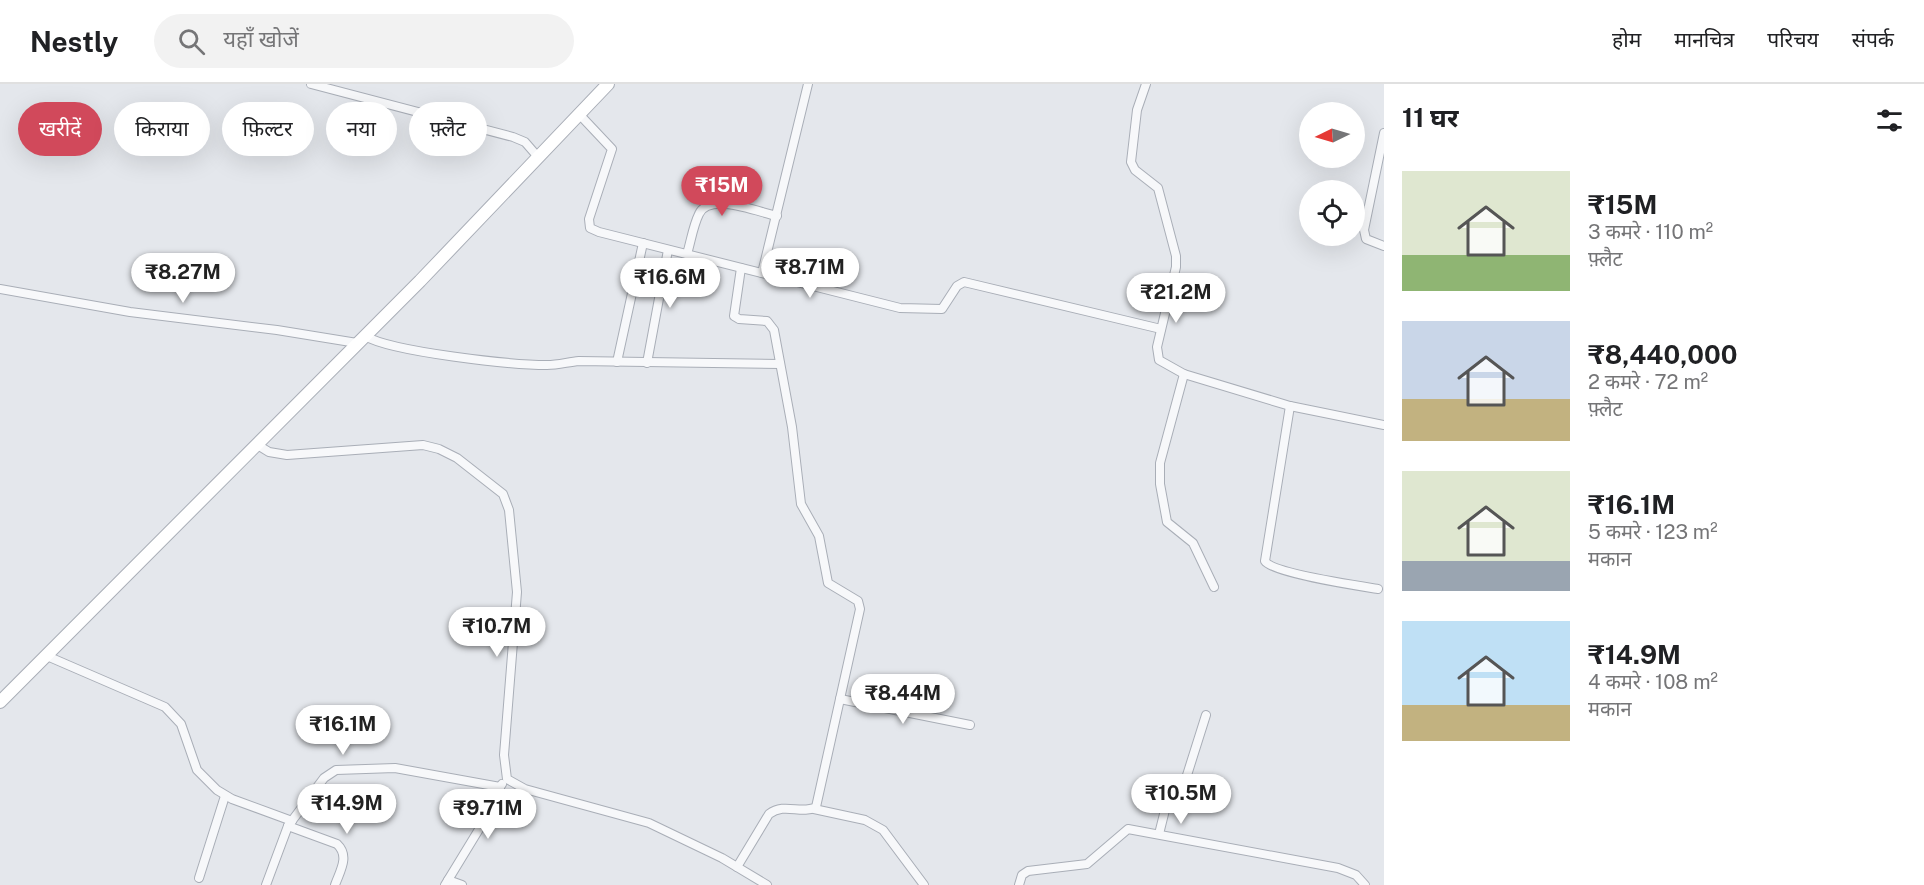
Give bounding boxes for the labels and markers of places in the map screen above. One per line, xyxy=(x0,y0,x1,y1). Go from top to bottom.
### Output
pin: ₹15M xyxy=(686,166,758,217)
pin: ₹8.71M xyxy=(761,248,859,299)
pin: ₹8.27M xyxy=(134,253,232,304)
pin: ₹16.6M xyxy=(621,258,719,309)
pin: ₹21.2M xyxy=(1127,273,1225,324)
pin: ₹10.7M xyxy=(448,607,546,658)
pin: ₹8.44M xyxy=(854,674,952,725)
pin: ₹16.1M xyxy=(294,705,392,756)
pin: ₹10.5M xyxy=(1132,774,1230,825)
pin: ₹14.9M xyxy=(298,784,396,835)
pin: ₹9.71M xyxy=(439,789,537,840)

